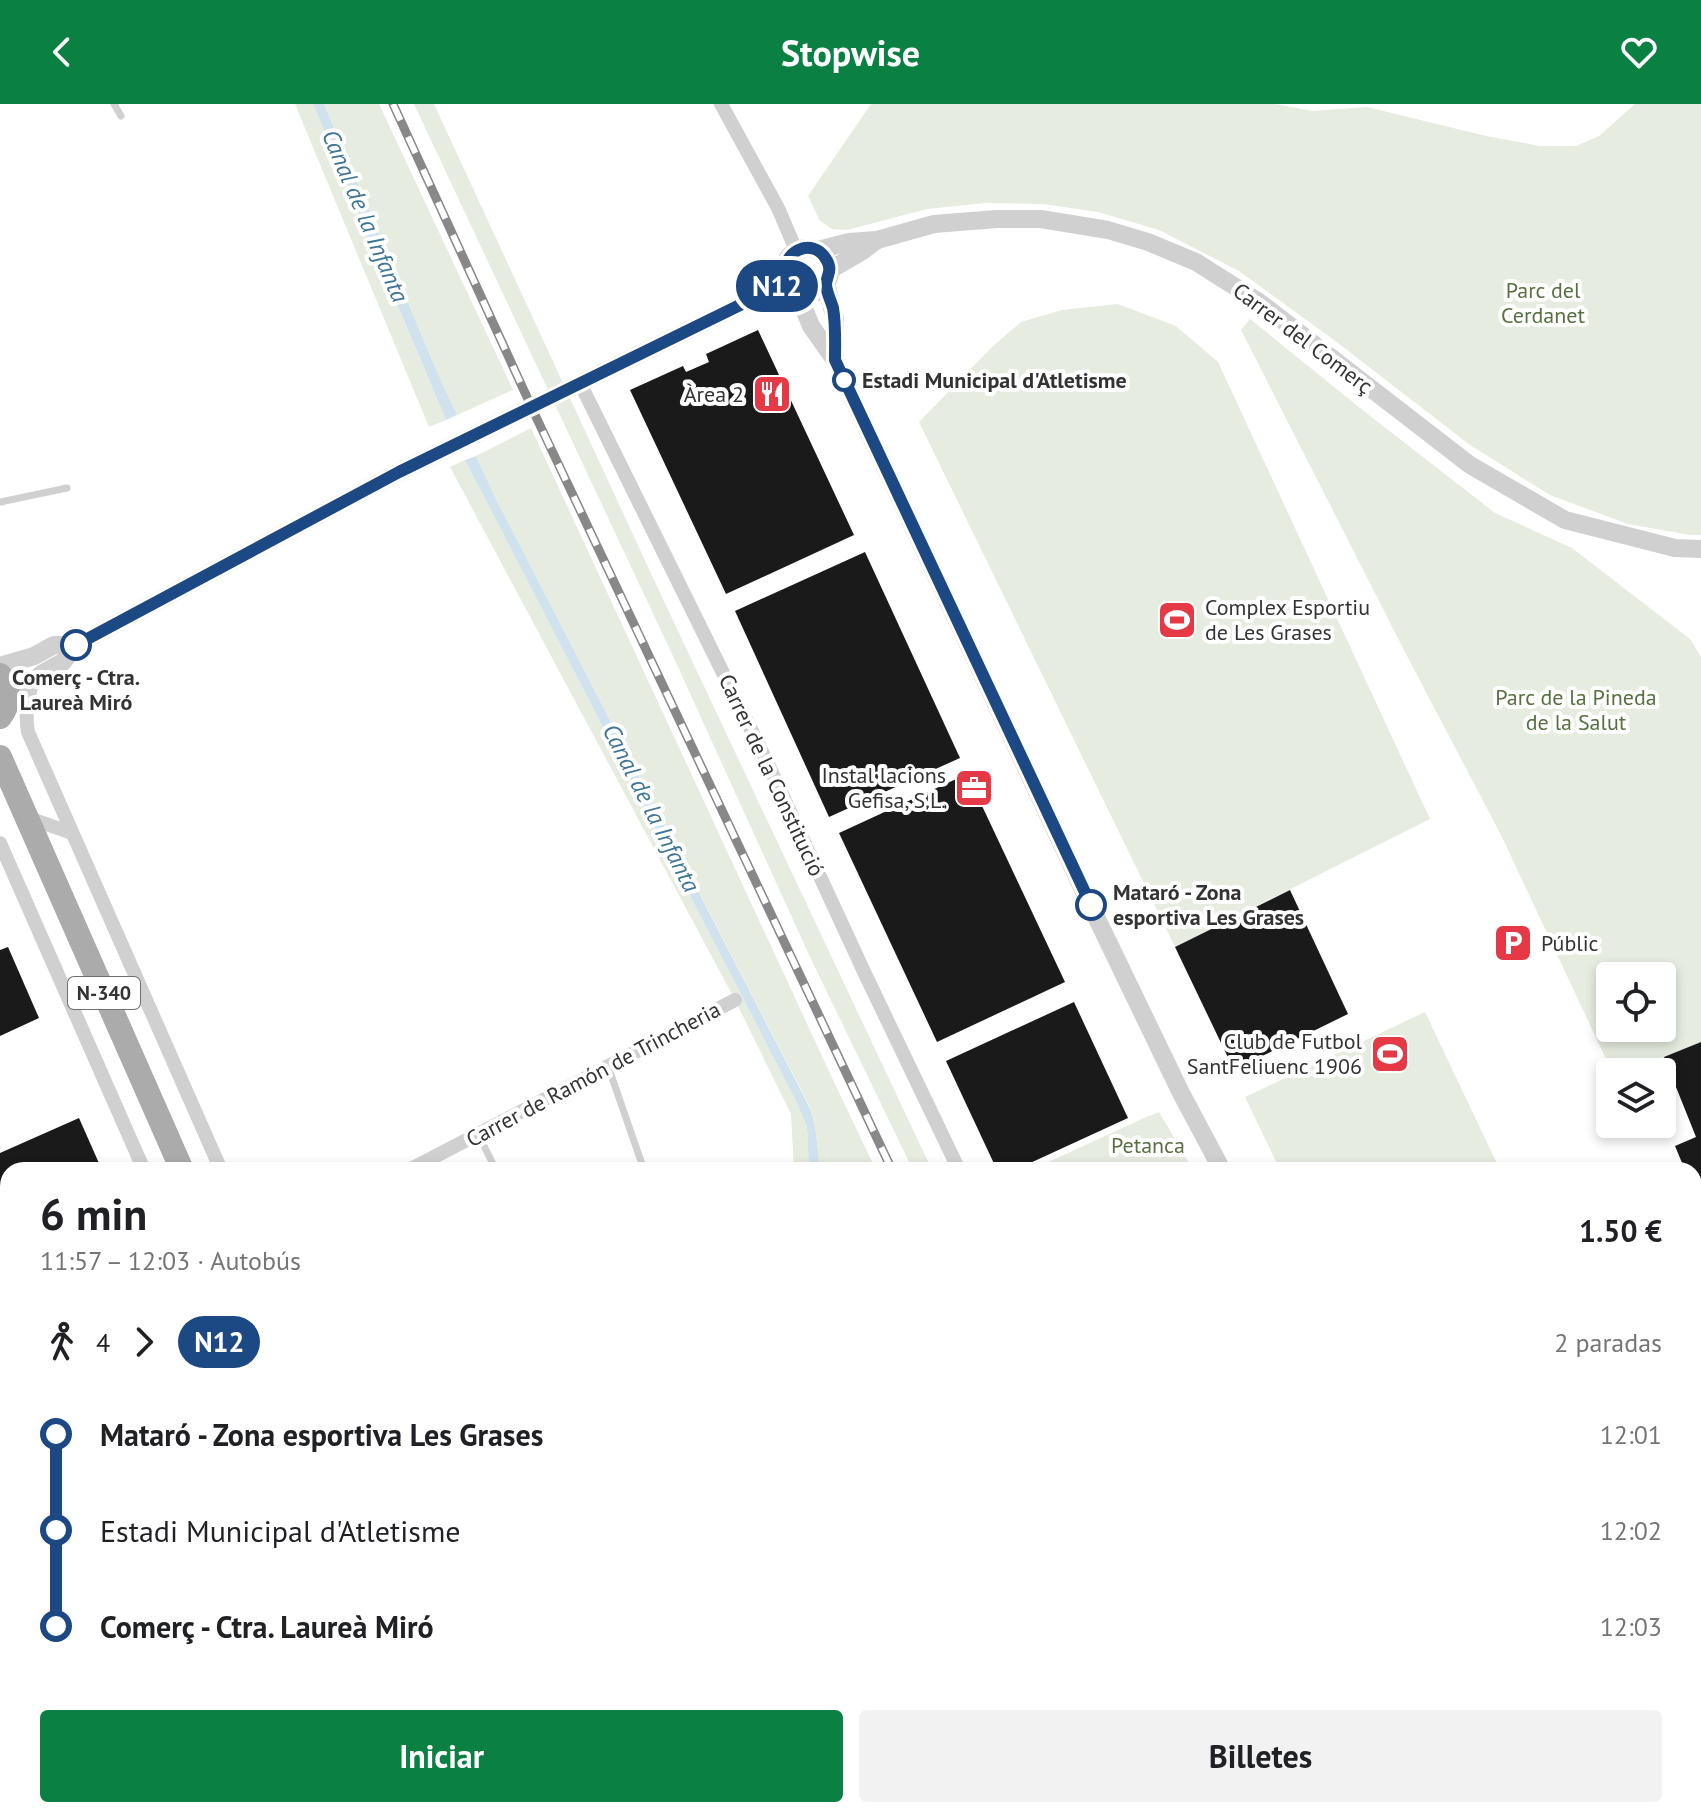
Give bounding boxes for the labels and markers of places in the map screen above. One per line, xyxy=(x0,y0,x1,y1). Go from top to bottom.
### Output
place label: Estadi Municipal d'Atletisme xyxy=(862,366,1127,394)
marker: Estadi Municipal d'Atletisme xyxy=(833,369,855,391)
restaurant icon: Àrea 2 xyxy=(751,373,793,415)
place label: Àrea 2 xyxy=(684,380,744,408)
place label: Complex Esportiu de Les Grases xyxy=(1205,593,1370,646)
sports icon: Complex Esportiu de Les Grases xyxy=(1156,599,1198,641)
marker: Comerç - Ctra. Laureà Miró xyxy=(61,630,91,660)
place label: Comerç - Ctra. Laureà Miró xyxy=(12,663,140,716)
place label: Instal·lacions Gefisa, S.L. xyxy=(821,761,946,814)
office icon: Instal·lacions Gefisa, S.L. xyxy=(953,767,995,809)
place label: Mataró - Zona esportiva Les Grases xyxy=(1113,878,1304,931)
marker: Mataró - Zona esportiva Les Grases xyxy=(1076,890,1106,920)
parking icon: Públic xyxy=(1492,922,1534,964)
place label: Públic xyxy=(1541,929,1599,957)
place label: Club de Futbol SantFeliuenc 1906 xyxy=(1187,1027,1363,1080)
sports icon: Club de Futbol SantFeliuenc 1906 xyxy=(1369,1033,1411,1075)

